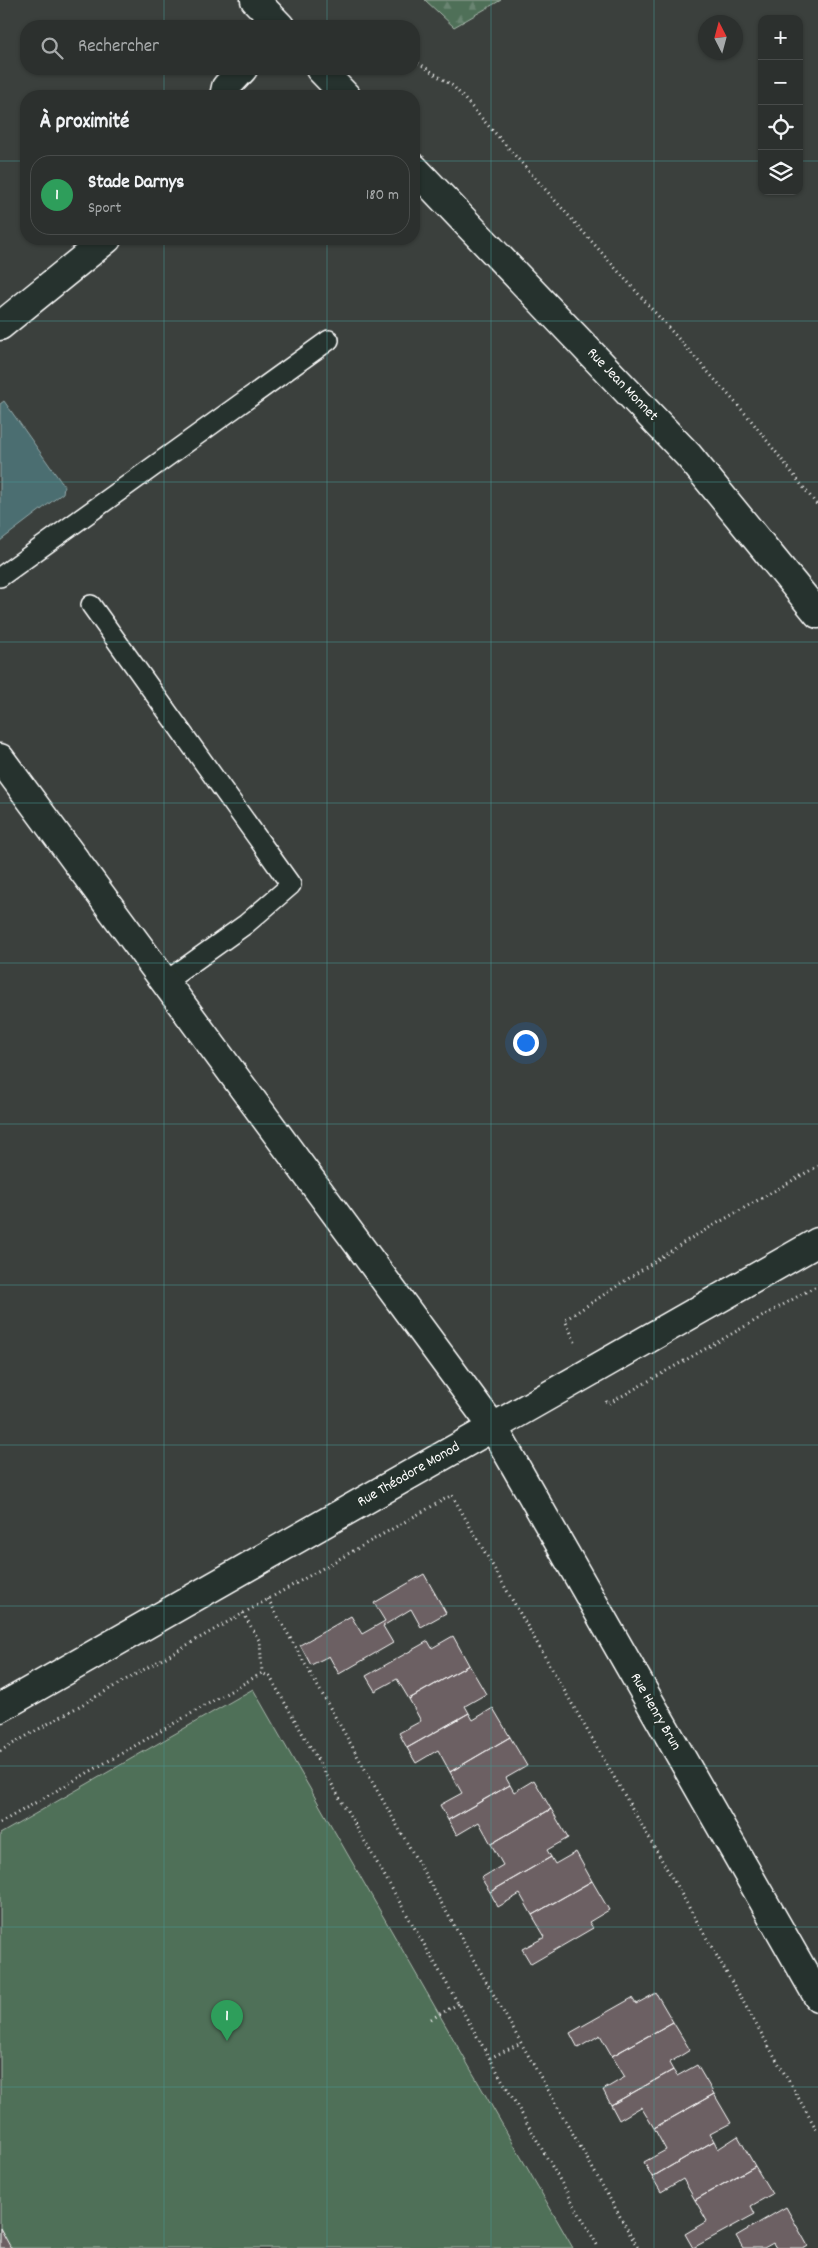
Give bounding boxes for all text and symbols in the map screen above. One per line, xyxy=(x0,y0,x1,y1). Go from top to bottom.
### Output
north arrow xyxy=(698,15,743,60)
map controls xyxy=(758,15,803,195)
button: + xyxy=(758,15,803,60)
search box xyxy=(20,20,420,75)
icon: search xyxy=(38,34,66,62)
text: Rechercher xyxy=(78,34,159,61)
button: − xyxy=(758,60,803,105)
button: locate xyxy=(758,105,803,150)
text: À proximité xyxy=(40,108,129,138)
button: layers xyxy=(758,150,803,195)
text: Stade Darnys xyxy=(88,170,184,197)
text: 1 xyxy=(55,184,59,207)
text: 180 m xyxy=(366,184,399,207)
text: Sport xyxy=(88,197,121,220)
street label: Rue Jean Monnet xyxy=(581,343,663,427)
your location xyxy=(513,1030,539,1056)
street label: Rue Théodore Monod xyxy=(354,1437,464,1513)
street label: Rue Henry Brun xyxy=(624,1669,686,1755)
pin: 1 xyxy=(211,2000,243,2041)

